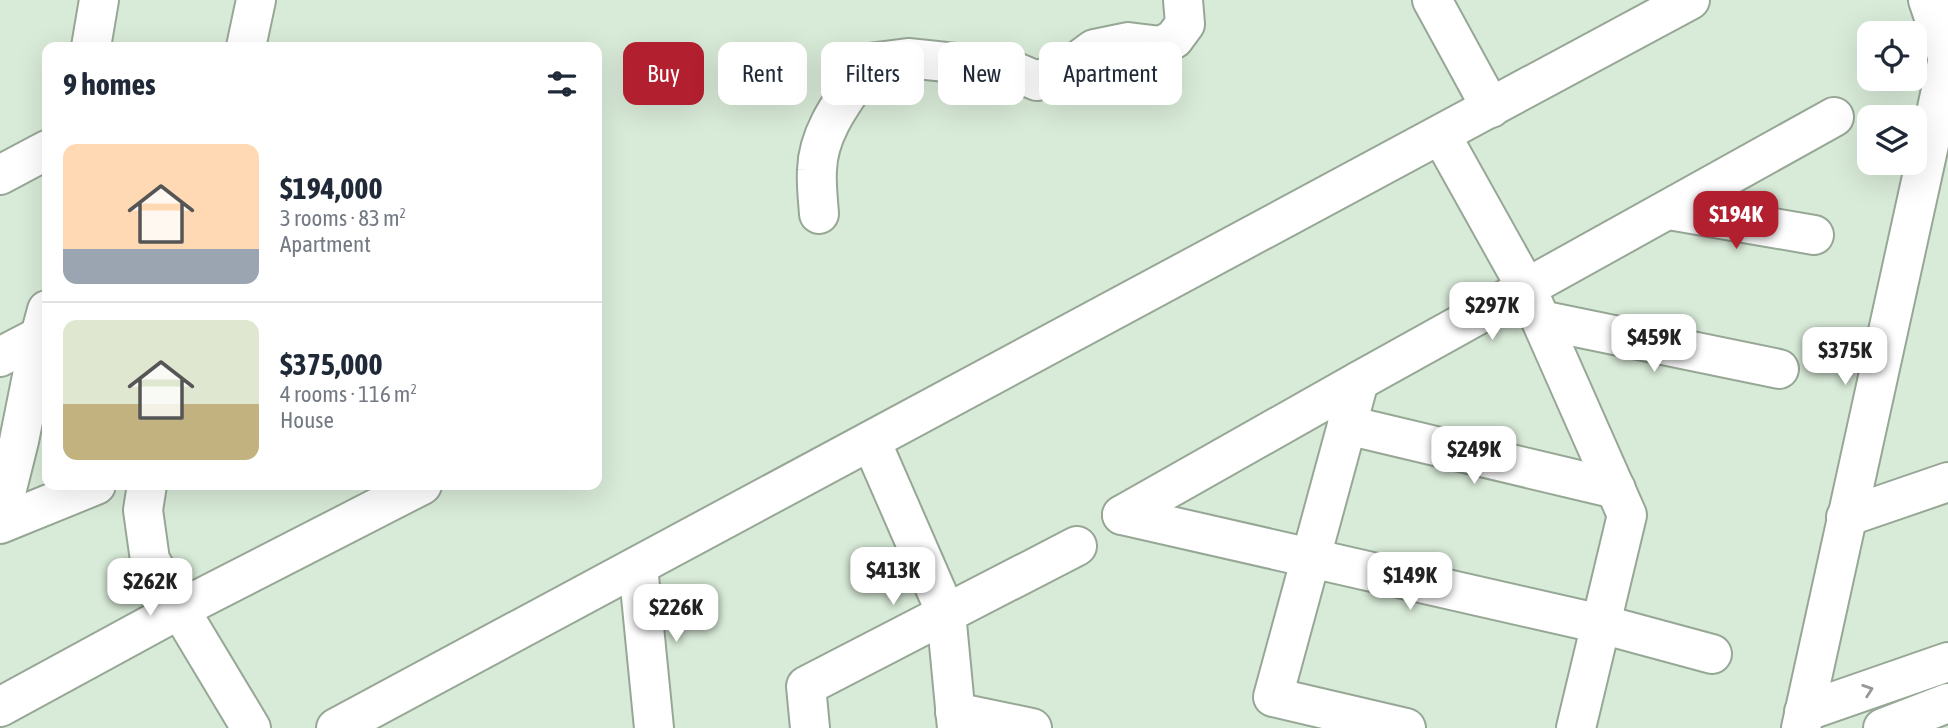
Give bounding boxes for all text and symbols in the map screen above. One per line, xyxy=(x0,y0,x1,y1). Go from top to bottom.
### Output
map controls xyxy=(1857,21,1927,175)
button: locate xyxy=(1857,21,1927,91)
chip: Buy xyxy=(623,42,704,105)
chip: Rent xyxy=(718,42,807,105)
chip: Filters xyxy=(821,42,924,105)
chip: New xyxy=(938,42,1025,105)
chip: Apartment xyxy=(1039,42,1182,105)
icon: filters xyxy=(543,65,581,103)
text: 9 homes xyxy=(63,67,156,101)
button: layers xyxy=(1857,105,1927,175)
text: $194,000 xyxy=(280,171,383,205)
icon: home xyxy=(119,172,203,256)
pin: $194K xyxy=(1687,191,1785,251)
text: $194K xyxy=(1709,201,1763,227)
text: 3 rooms · 83 m² xyxy=(280,205,406,231)
text: Apartment xyxy=(280,231,371,257)
pin: $297K xyxy=(1443,282,1541,342)
text: $297K xyxy=(1465,292,1519,318)
pin: $459K xyxy=(1605,314,1703,374)
text: $459K xyxy=(1627,324,1681,350)
pin: $375K xyxy=(1796,328,1894,387)
text: $375K xyxy=(1818,337,1872,363)
text: $375,000 xyxy=(280,347,383,381)
icon: home xyxy=(119,348,203,432)
text: 4 rooms · 116 m² xyxy=(280,381,417,407)
text: House xyxy=(280,407,334,433)
pin: $249K xyxy=(1425,426,1523,486)
text: $249K xyxy=(1447,436,1501,462)
pin: $413K xyxy=(844,548,942,607)
pin: $149K xyxy=(1361,552,1459,612)
text: $413K xyxy=(866,557,920,583)
pin: $262K xyxy=(101,558,199,618)
text: $149K xyxy=(1383,562,1437,588)
text: $262K xyxy=(123,568,177,594)
pin: $226K xyxy=(627,584,725,644)
text: $226K xyxy=(649,594,703,620)
one-way arrow xyxy=(1861,684,1874,698)

